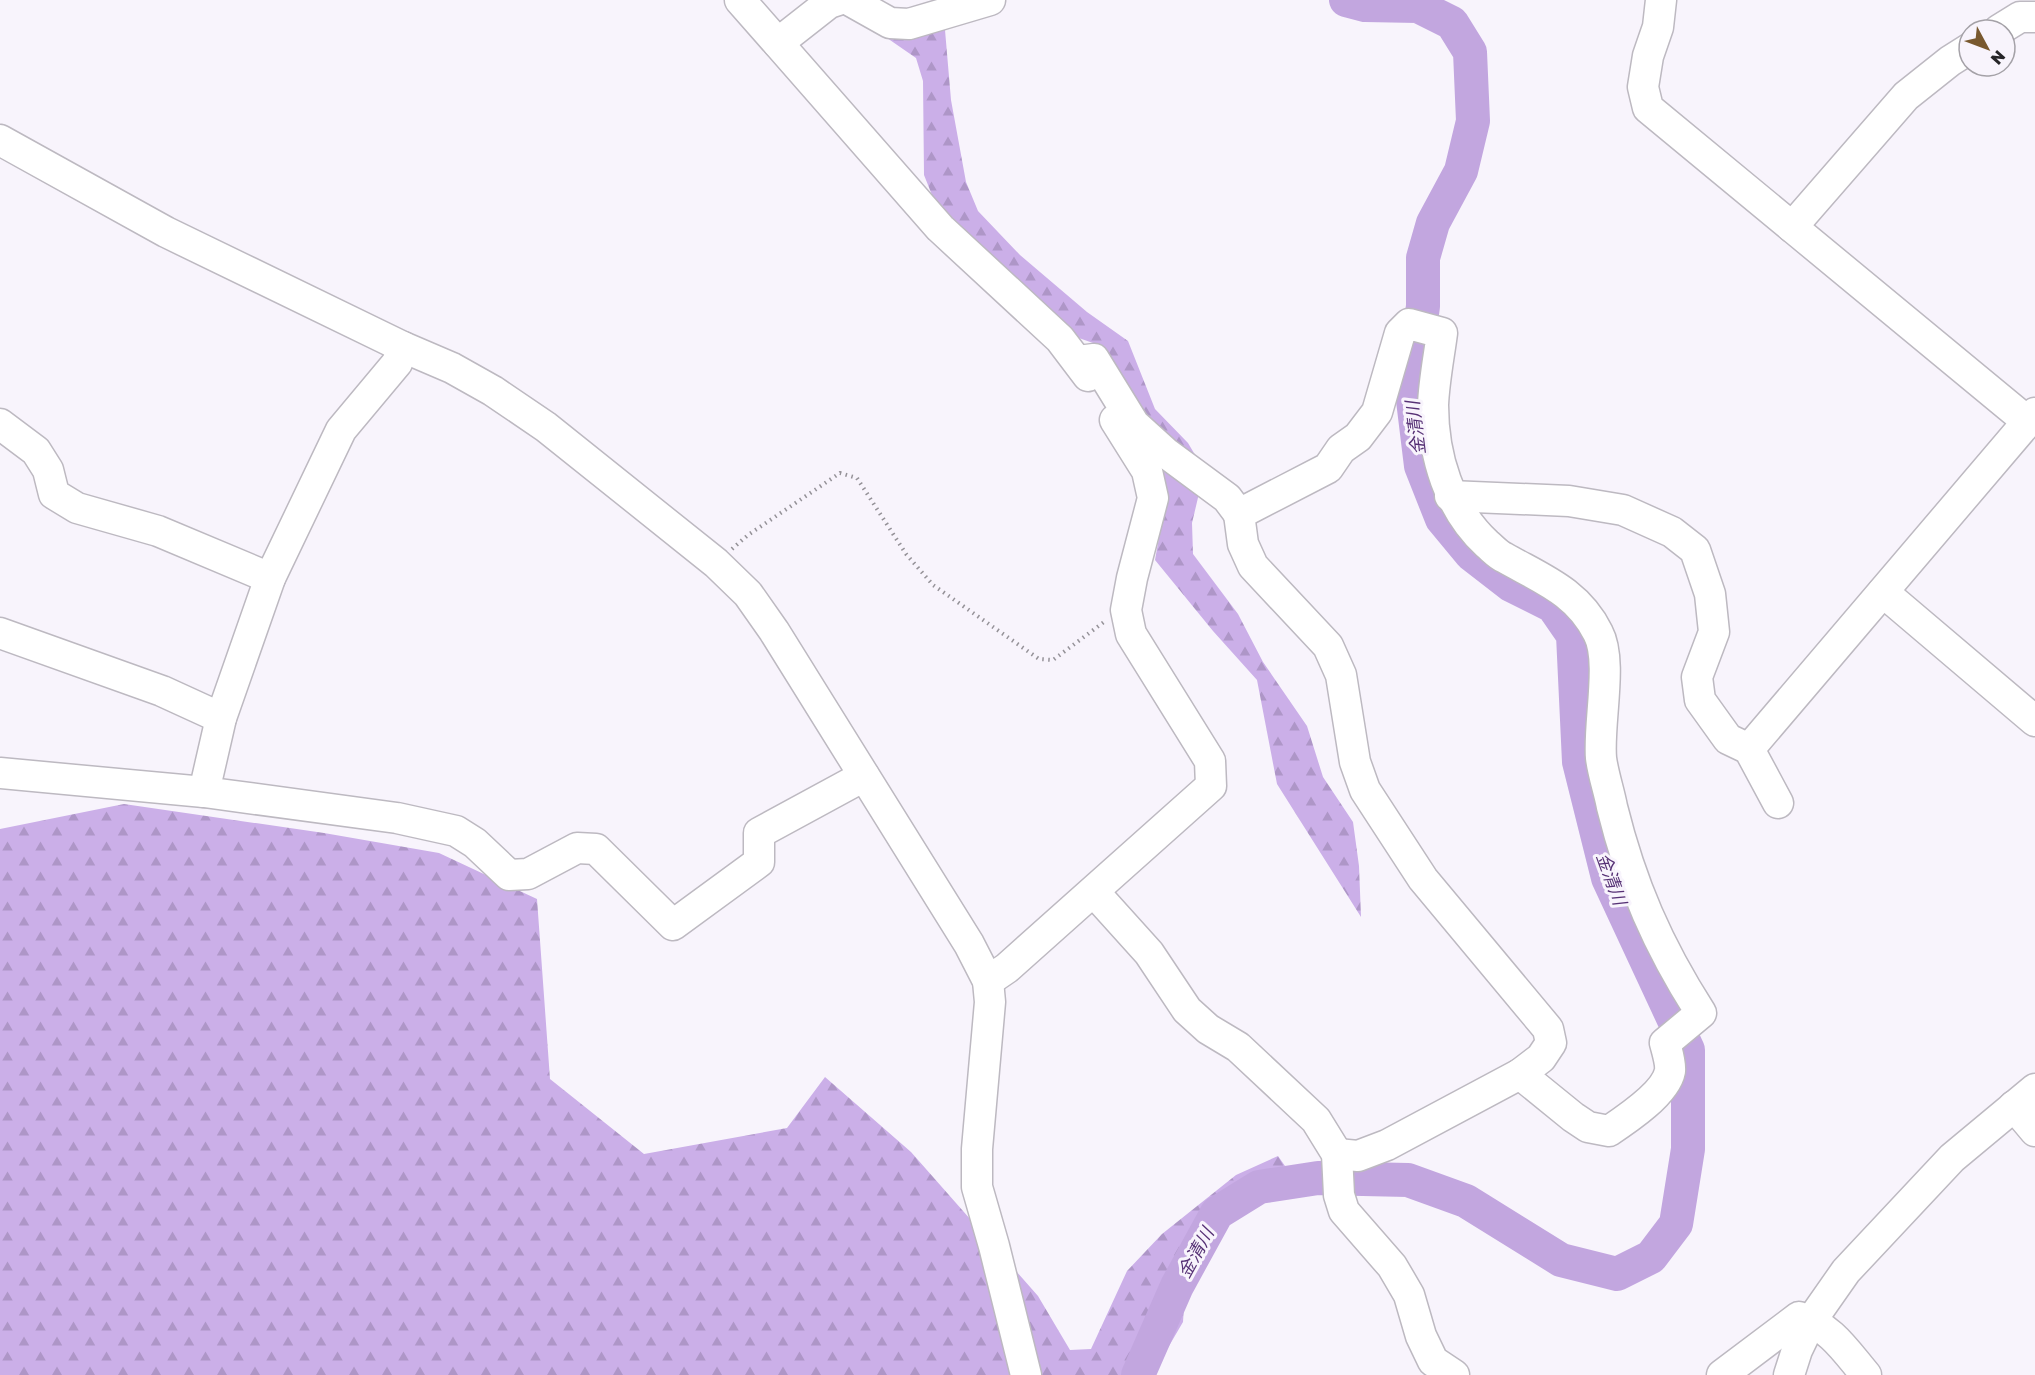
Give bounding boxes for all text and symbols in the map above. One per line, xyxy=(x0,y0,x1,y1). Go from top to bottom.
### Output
north arrow xyxy=(1957,18,2017,78)
text: N xyxy=(1987,47,2010,69)
water label: 金清川 xyxy=(1401,398,1429,456)
water label: 金清川 xyxy=(1592,850,1632,910)
water label: 金清川 xyxy=(1172,1222,1219,1281)

